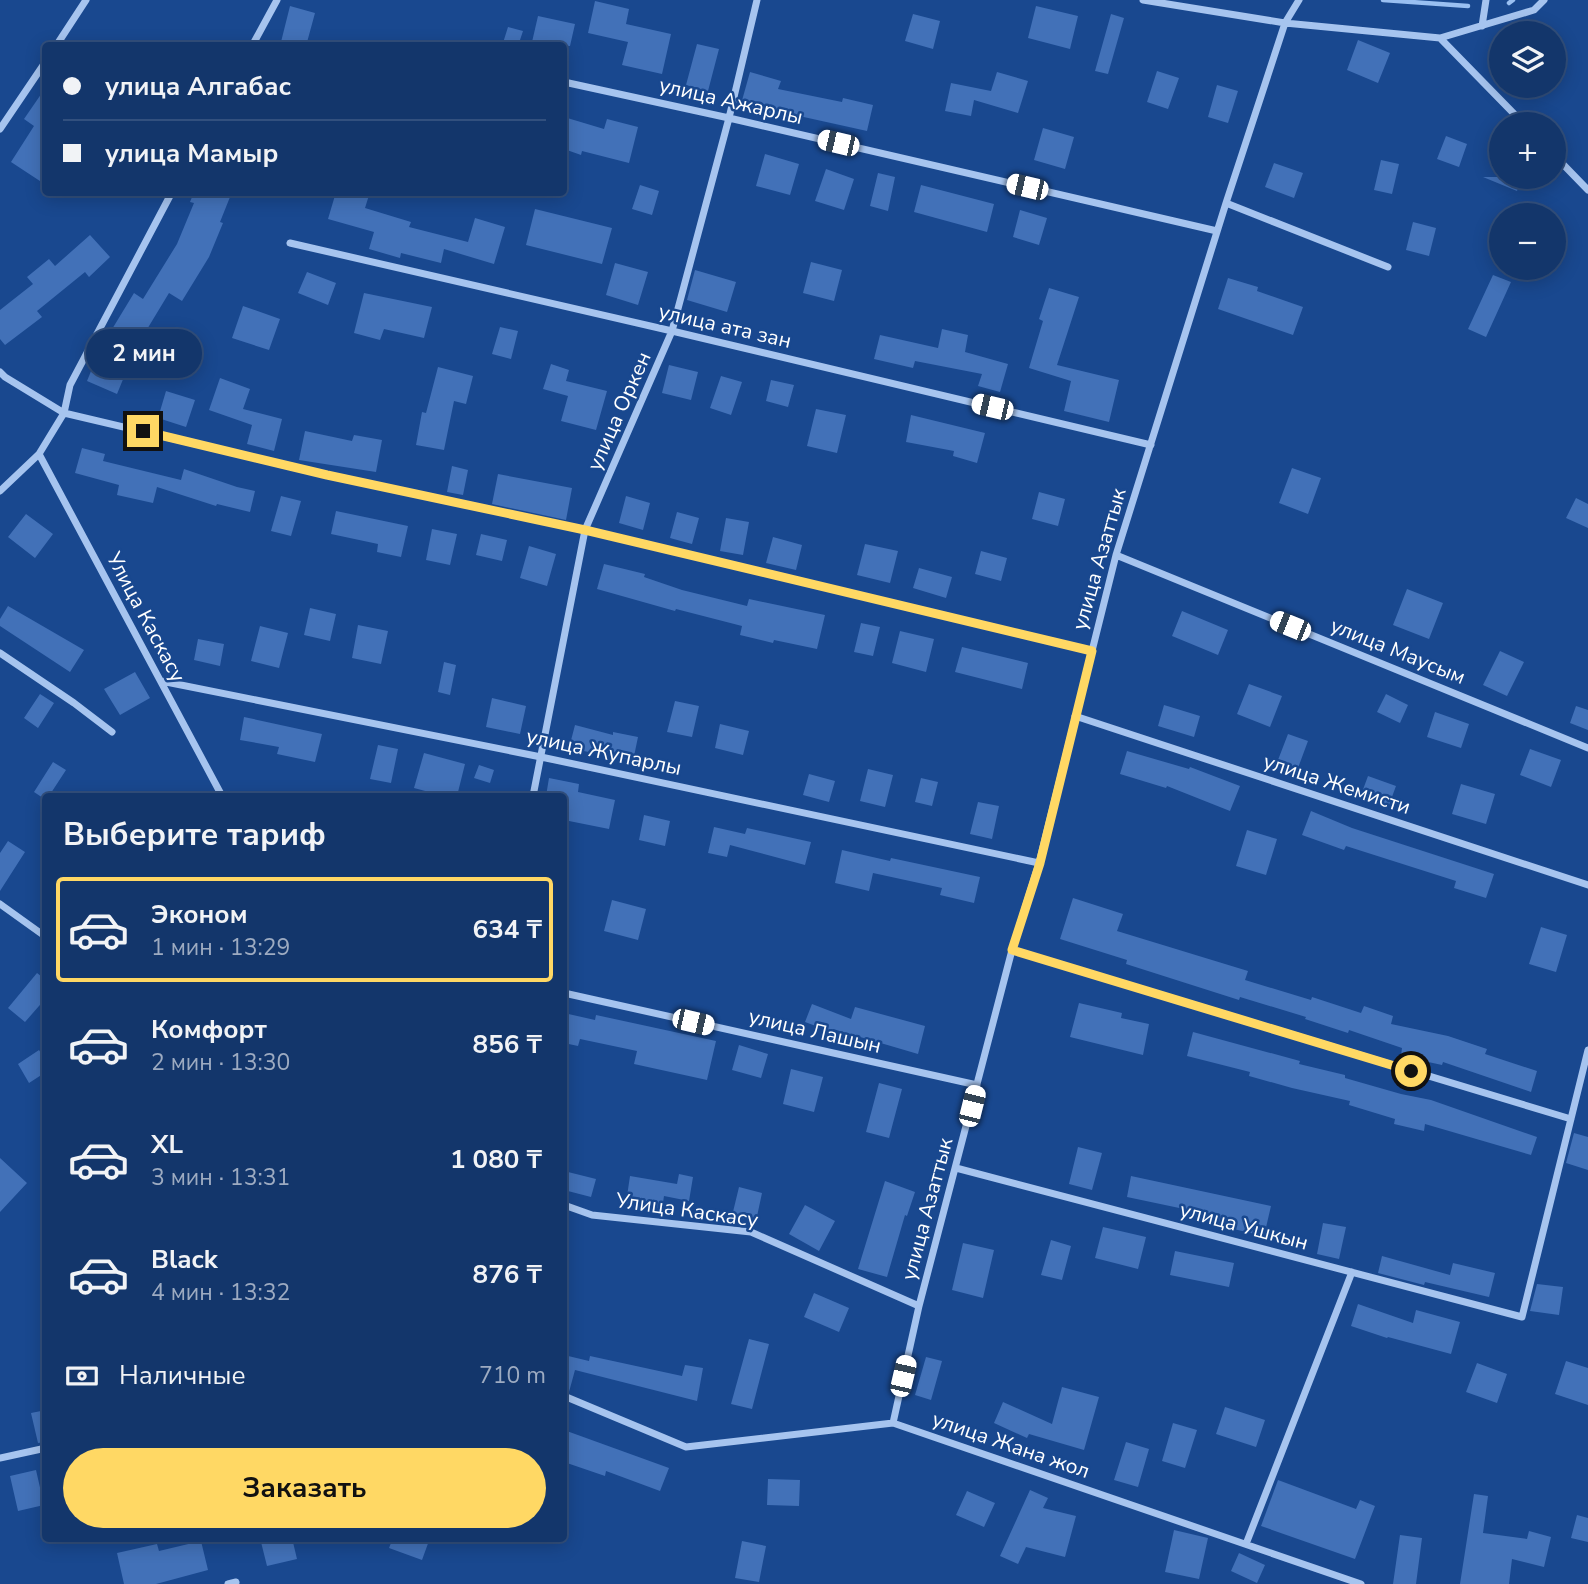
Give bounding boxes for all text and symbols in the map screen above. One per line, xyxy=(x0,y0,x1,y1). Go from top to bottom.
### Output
map controls xyxy=(1489,21,1566,280)
button: layers xyxy=(1489,21,1566,98)
text: улица Алгабас xyxy=(105,69,291,104)
street label: улица Ажарлы xyxy=(656,71,806,131)
button: + xyxy=(1489,112,1566,189)
car xyxy=(816,128,861,158)
text: улица Мамыр xyxy=(105,136,278,171)
car xyxy=(1005,172,1050,202)
button: − xyxy=(1489,203,1566,280)
street label: улица ата зан xyxy=(656,297,794,355)
callout: 2 мин xyxy=(85,330,201,378)
text: 2 мин xyxy=(112,338,176,369)
street label: улица Оркен xyxy=(580,347,658,475)
car xyxy=(970,392,1015,422)
route end xyxy=(127,415,159,447)
street label: улица Азаттык xyxy=(1065,484,1133,633)
street label: Улица Каскасу xyxy=(99,546,192,687)
car xyxy=(1267,608,1314,644)
street label: улица Маусым xyxy=(1326,611,1470,691)
street label: улица Жупарлы xyxy=(524,722,684,782)
street label: улица Жемисти xyxy=(1260,747,1414,821)
text: Выберите тариф xyxy=(63,813,326,856)
text: Эконом xyxy=(151,897,248,932)
icon: car xyxy=(67,898,130,961)
text: 634 ₸ xyxy=(473,912,542,947)
text: 1 мин · 13:29 xyxy=(151,932,290,963)
street label: улица Лашын xyxy=(746,1002,884,1060)
car xyxy=(671,1007,716,1037)
text: Комфорт xyxy=(151,1012,267,1047)
icon: car xyxy=(67,1013,130,1076)
text: 856 ₸ xyxy=(473,1027,542,1062)
text: 2 мин · 13:30 xyxy=(151,1047,290,1078)
route start xyxy=(1395,1055,1427,1087)
car xyxy=(957,1083,988,1129)
text: XL xyxy=(151,1127,183,1162)
icon: car xyxy=(67,1128,130,1191)
street label: улица Азаттык xyxy=(895,1134,960,1283)
text: 1 080 ₸ xyxy=(450,1142,542,1177)
text: 3 мин · 13:31 xyxy=(151,1162,290,1193)
street label: Улица Каскасу xyxy=(613,1186,760,1234)
street label: улица Ушкын xyxy=(1177,1195,1311,1257)
text: Black xyxy=(151,1242,218,1277)
icon: car xyxy=(67,1243,130,1306)
text: 876 ₸ xyxy=(473,1257,542,1292)
text: 4 мин · 13:32 xyxy=(151,1277,290,1308)
car xyxy=(889,1353,918,1399)
icon: cash xyxy=(63,1357,101,1395)
text: Наличные xyxy=(119,1358,246,1393)
text: 710 m xyxy=(479,1360,546,1391)
street label: улица Жана жол xyxy=(928,1405,1094,1485)
button: Заказать xyxy=(63,1448,546,1528)

